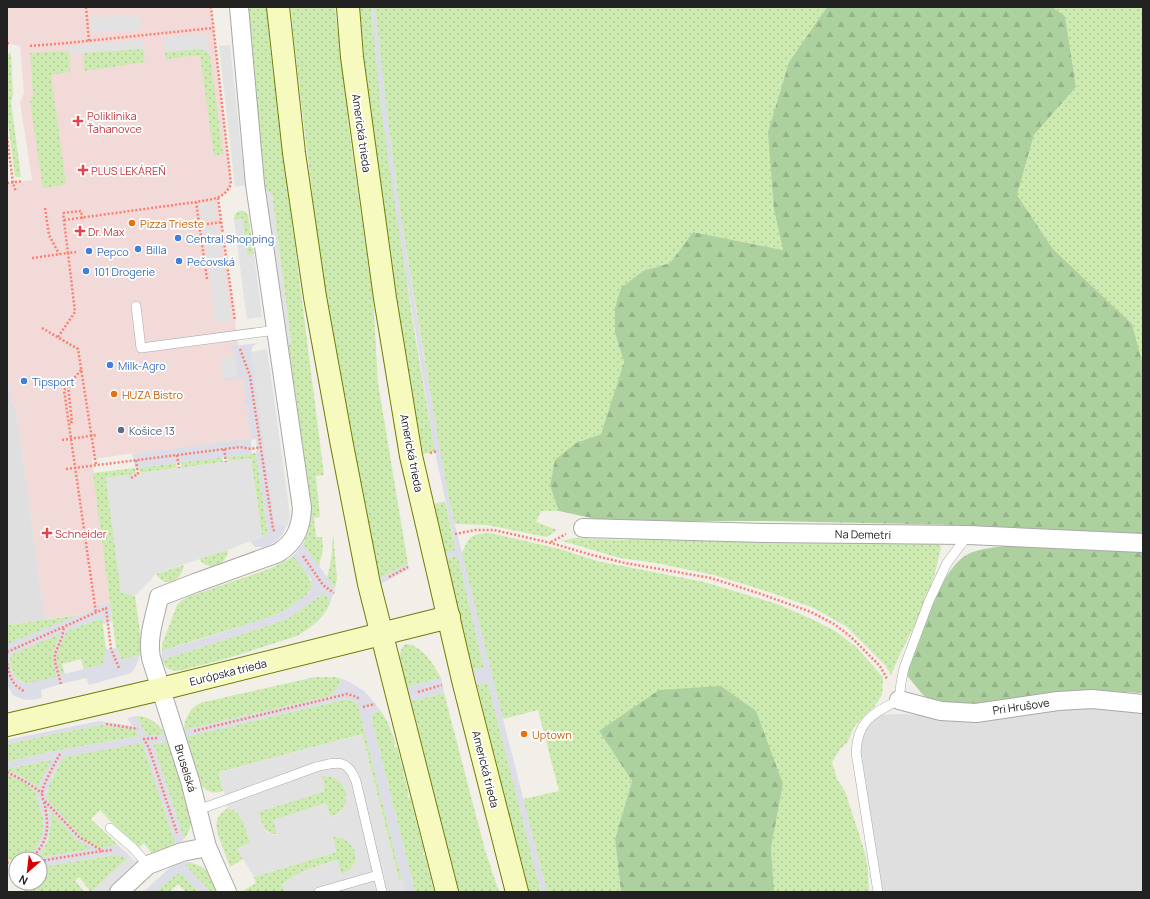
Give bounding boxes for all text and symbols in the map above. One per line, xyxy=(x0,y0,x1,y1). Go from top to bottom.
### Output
street label: Americká trieda xyxy=(349,93,375,173)
place label: Poliklinika Ťahanovce xyxy=(87,108,143,136)
marker: Poliklinika Ťahanovce xyxy=(72,115,84,127)
place label: PLUS LEKÁREŇ xyxy=(91,163,166,178)
marker: PLUS LEKÁREŇ xyxy=(78,165,88,175)
place label: Pizza Trieste xyxy=(140,216,205,231)
marker: Pizza Trieste xyxy=(127,218,137,228)
place label: Dr. Max xyxy=(88,224,125,239)
marker: Dr. Max xyxy=(75,226,85,236)
place label: Central Shopping xyxy=(186,231,274,246)
marker: Central Shopping xyxy=(173,233,183,243)
place label: Billa xyxy=(146,242,167,257)
place label: Pepco xyxy=(97,244,129,259)
marker: Billa xyxy=(133,244,143,254)
marker: Pepco xyxy=(84,246,94,256)
place label: Pečovská xyxy=(187,254,235,269)
marker: Pečovská xyxy=(174,256,184,266)
place label: 101 Drogerie xyxy=(94,264,156,279)
marker: 101 Drogerie xyxy=(81,266,91,276)
place label: Milk-Agro xyxy=(118,358,166,373)
marker: Milk-Agro xyxy=(105,360,115,370)
place label: Tipsport xyxy=(32,374,75,389)
marker: Tipsport xyxy=(19,376,29,386)
place label: HUZA Bistro xyxy=(122,387,184,402)
marker: HUZA Bistro xyxy=(109,389,119,399)
street label: Americká trieda xyxy=(397,413,427,493)
place label: Košice 13 xyxy=(129,423,175,438)
marker: Košice 13 xyxy=(116,425,126,435)
place label: Schneider xyxy=(55,526,107,541)
street label: Na Demetri xyxy=(835,526,891,542)
marker: Schneider xyxy=(42,528,52,538)
street label: Európska trieda xyxy=(188,655,268,689)
street label: Pri Hrušove xyxy=(992,695,1051,717)
place label: Uptown xyxy=(532,727,572,742)
street label: Americká trieda xyxy=(469,729,503,809)
marker: Uptown xyxy=(519,729,529,739)
street label: Bruselská xyxy=(172,742,200,794)
north arrow xyxy=(8,851,48,891)
text: N xyxy=(16,872,30,889)

